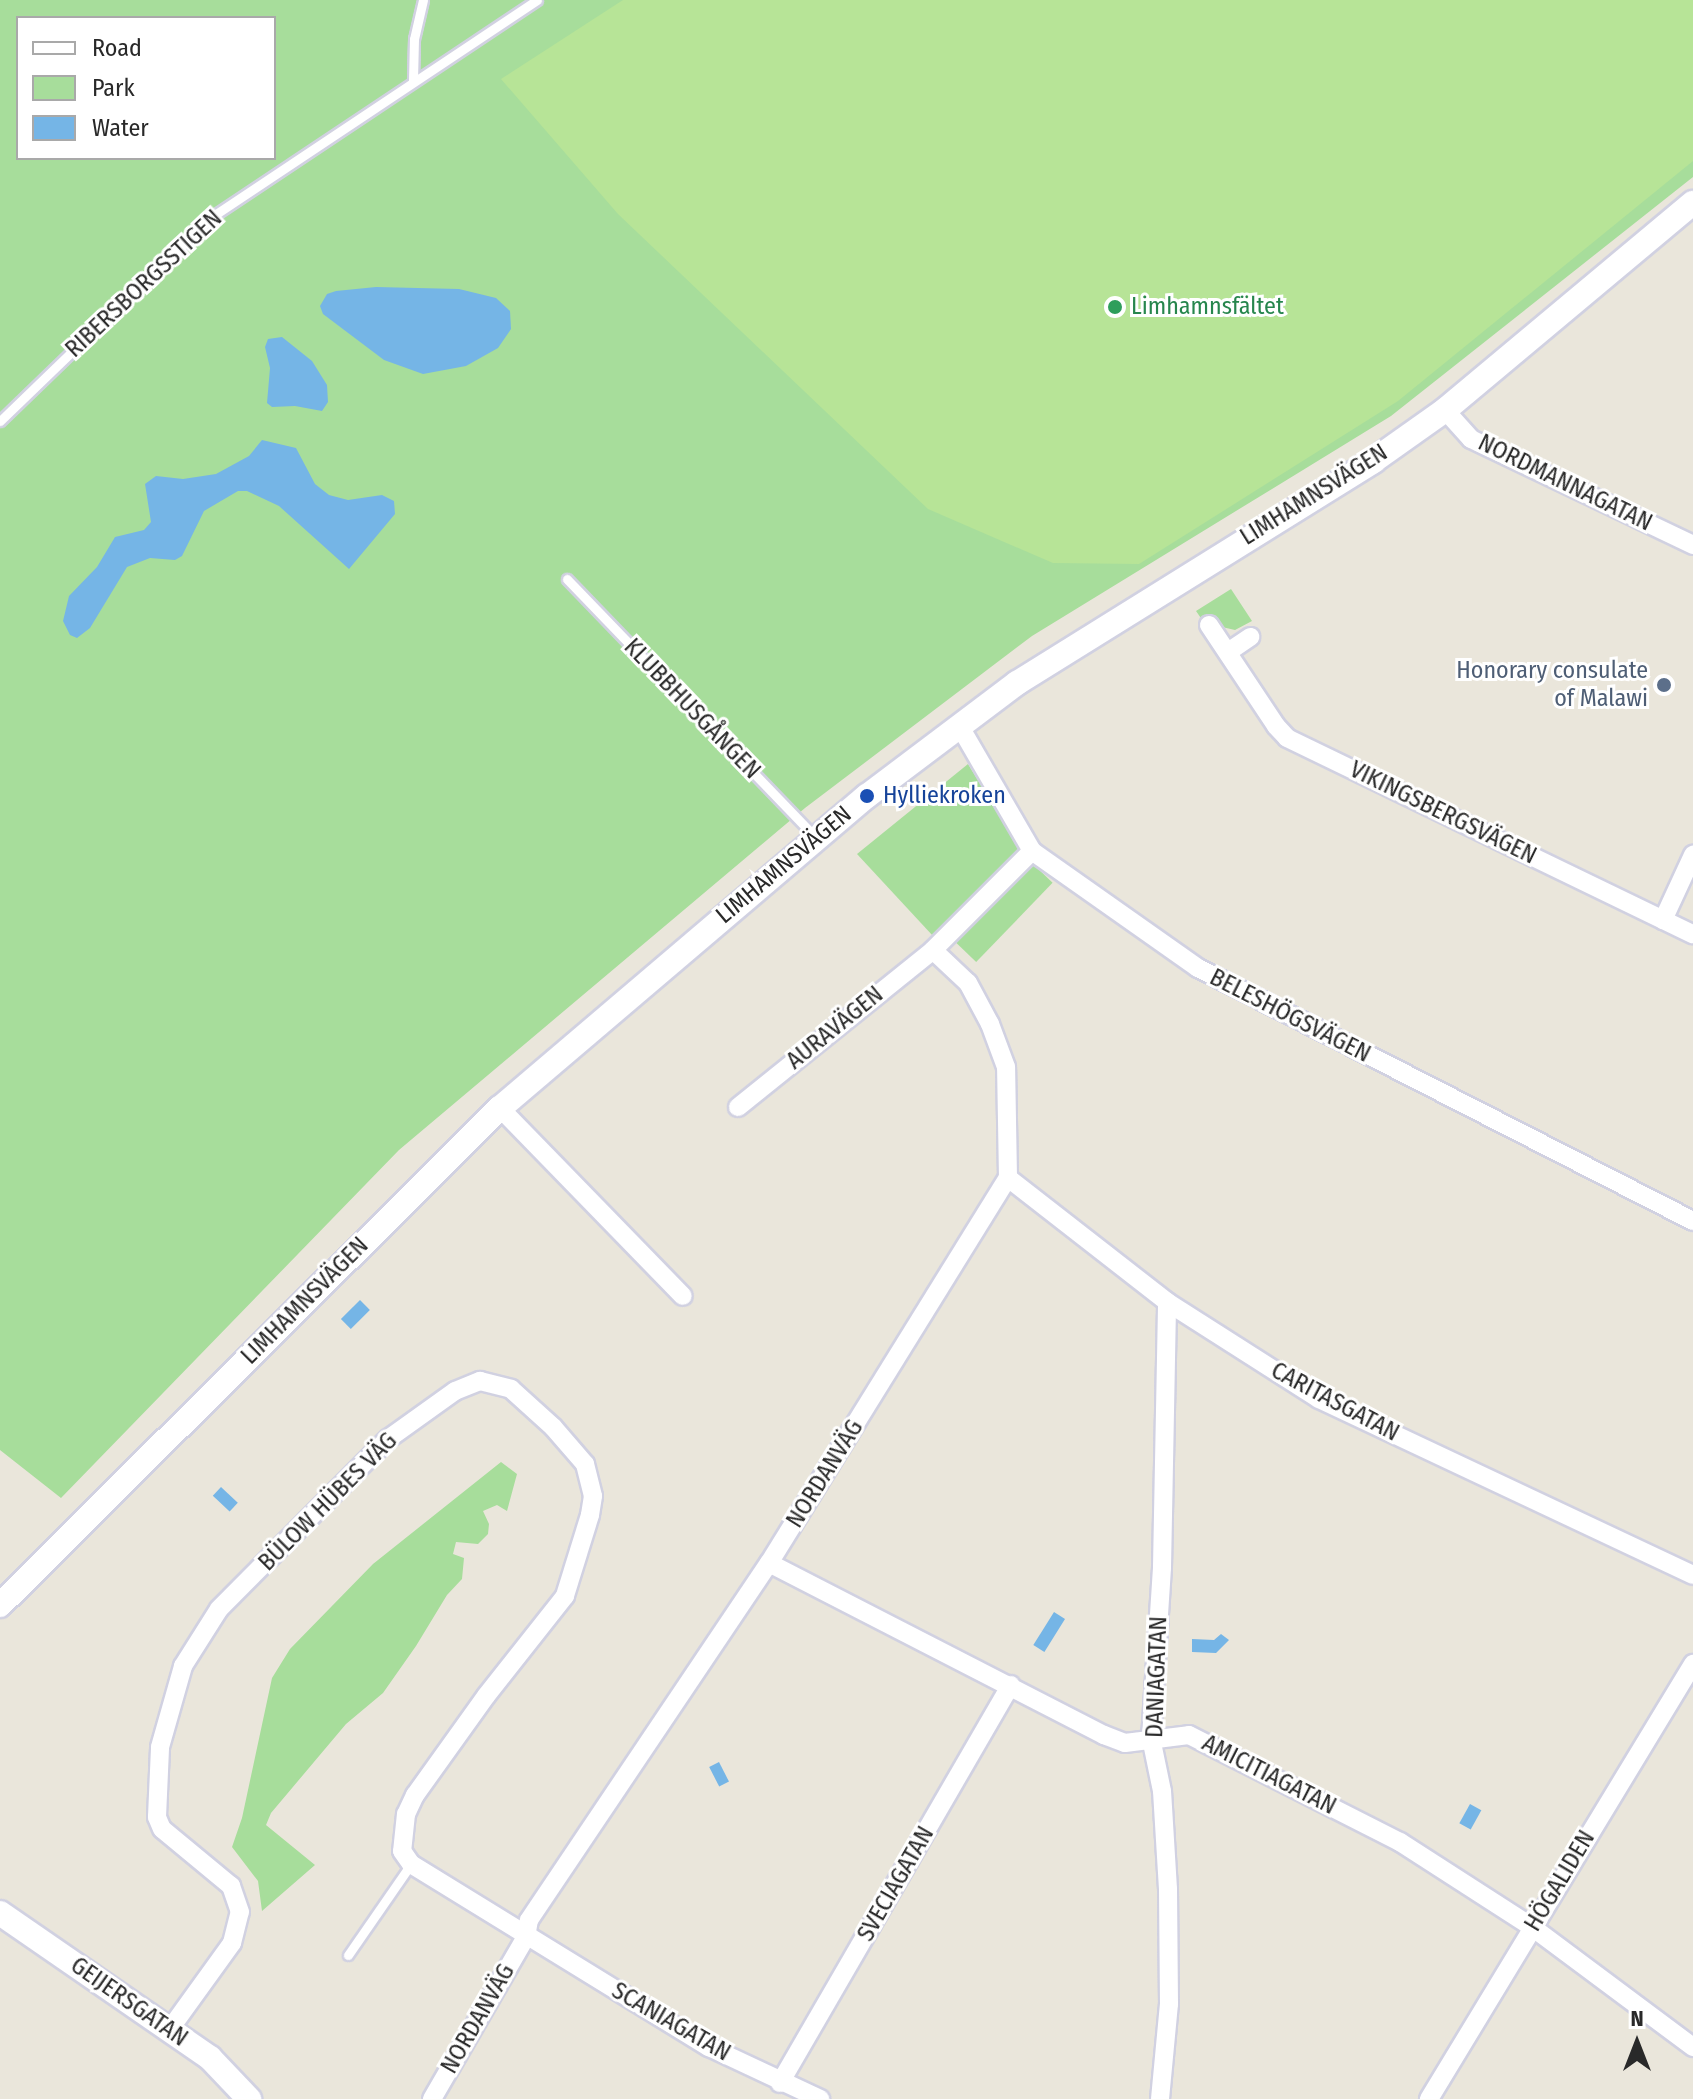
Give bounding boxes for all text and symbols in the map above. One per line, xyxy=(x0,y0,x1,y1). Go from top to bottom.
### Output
legend xyxy=(16,16,276,160)
text: Road xyxy=(92,34,142,62)
text: Park xyxy=(92,74,135,102)
text: Water xyxy=(92,114,149,142)
street label: RIBERSBORGSSTIGEN xyxy=(60,204,228,364)
place label: Limhamnsfältet xyxy=(1131,293,1284,321)
marker: Limhamnsfältet xyxy=(1106,298,1124,316)
street label: NORDMANNAGATAN xyxy=(1473,428,1657,538)
street label: LIMHAMNSVÄGEN xyxy=(1235,438,1393,552)
street label: KLUBBHUSGÅNGEN xyxy=(618,633,766,785)
place label: Honorary consulate of Malawi xyxy=(1456,657,1648,713)
marker: Honorary consulate of Malawi xyxy=(1655,676,1673,694)
street label: VIKINGSBERGSVÄGEN xyxy=(1345,755,1541,871)
place label: Hylliekroken xyxy=(883,782,1006,810)
marker: Hylliekroken xyxy=(858,787,876,805)
street label: LIMHAMNSVÄGEN xyxy=(710,800,858,930)
street label: BELESHÖGSVÄGEN xyxy=(1205,963,1375,1069)
street label: AURAVÄGEN xyxy=(781,980,889,1076)
street label: LIMHAMNSVÄGEN xyxy=(235,1231,375,1371)
street label: CARITASGATAN xyxy=(1266,1356,1404,1448)
street label: NORDANVÄG xyxy=(781,1415,869,1533)
street label: BÜLOW HÜBES VÄG xyxy=(253,1427,403,1577)
street label: DANIAGATAN xyxy=(1140,1616,1174,1738)
street label: AMICITIAGATAN xyxy=(1197,1729,1341,1821)
street label: SVECIAGATAN xyxy=(852,1821,940,1947)
street label: HÖGALIDEN xyxy=(1519,1825,1601,1937)
street label: GEIJERSGATAN xyxy=(65,1951,193,2053)
street label: NORDANVÄG xyxy=(435,1959,521,2079)
street label: SCANIAGATAN xyxy=(607,1976,735,2068)
north arrow xyxy=(1597,2003,1677,2083)
text: N xyxy=(1630,2005,1644,2032)

